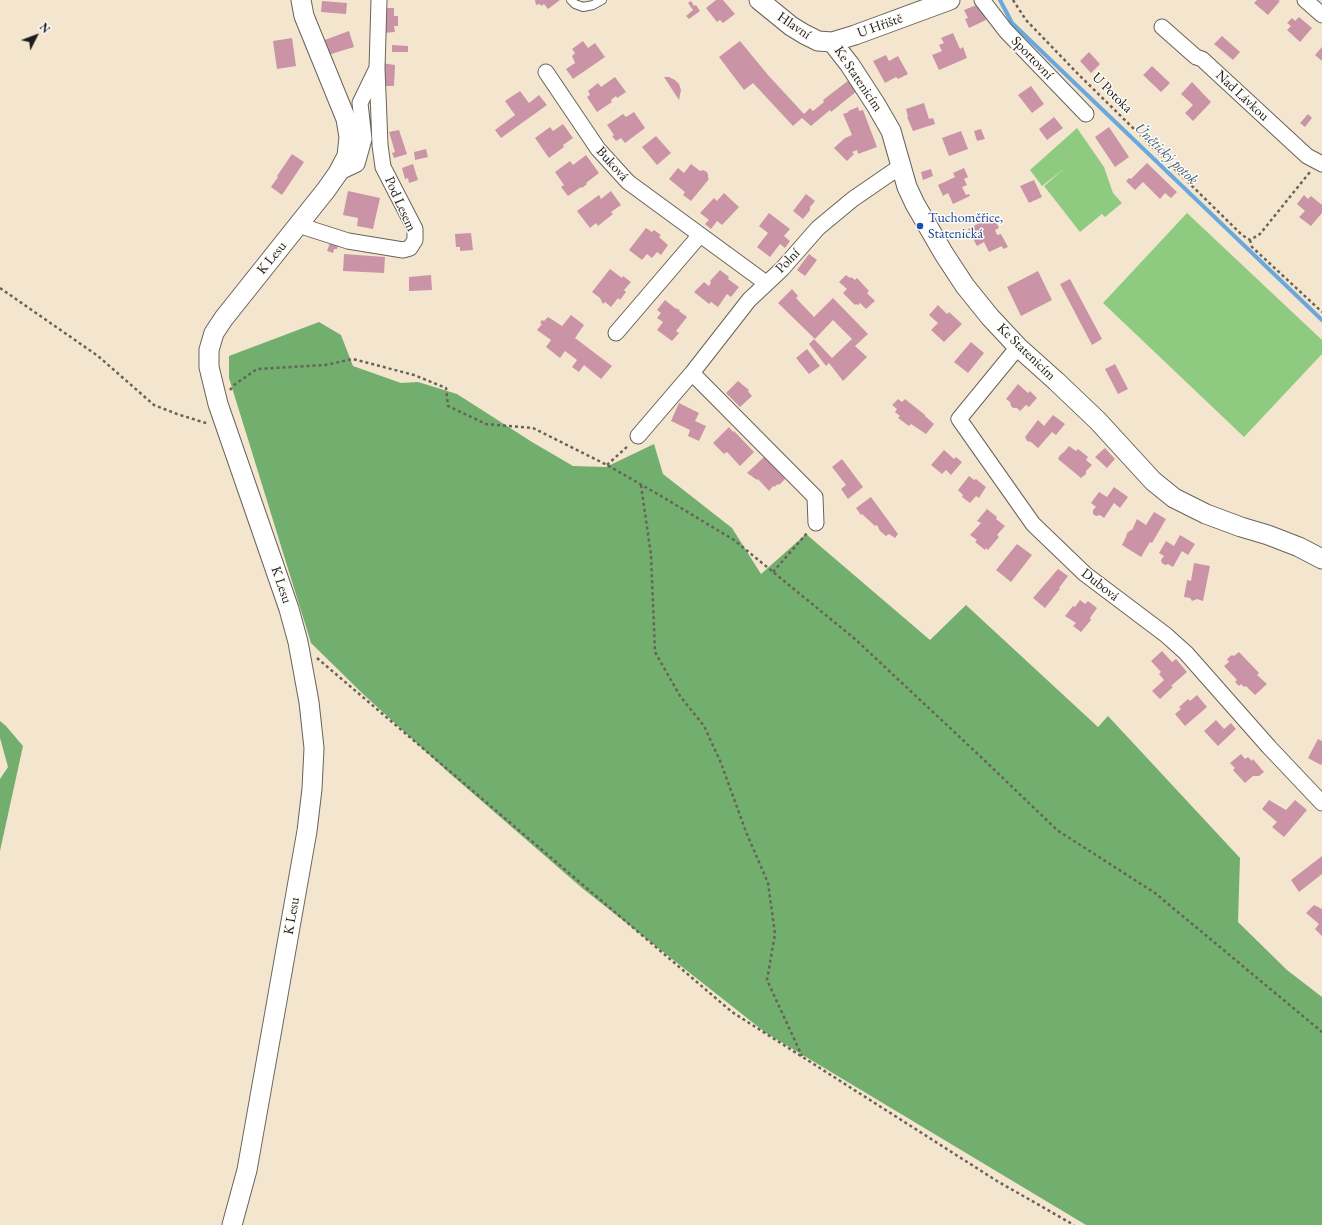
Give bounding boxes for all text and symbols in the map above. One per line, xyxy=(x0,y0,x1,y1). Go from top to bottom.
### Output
street label: Hlavní xyxy=(774,9,814,43)
street label: U Hřiště xyxy=(855,10,905,42)
north arrow xyxy=(16,16,56,56)
text: N xyxy=(37,20,53,36)
street label: Sportovní xyxy=(1007,33,1057,83)
street label: Ke Statenicím xyxy=(830,43,886,115)
street label: Nad Lávkou xyxy=(1212,67,1272,125)
street label: U Potoka xyxy=(1088,69,1136,117)
water label: Únětický potok xyxy=(1131,119,1201,189)
street label: Buková xyxy=(592,143,632,185)
street label: Pod Lesem xyxy=(380,174,420,234)
place label: Tuchoměřice, Statenická xyxy=(928,210,1003,242)
marker: Tuchoměřice, Statenická xyxy=(915,221,925,231)
street label: K Lesu xyxy=(254,238,290,278)
street label: Polní xyxy=(772,245,804,277)
street label: Ke Statenicím xyxy=(993,320,1059,384)
street label: K Lesu xyxy=(267,564,295,606)
street label: Dubová xyxy=(1078,565,1122,605)
street label: K Lesu xyxy=(280,896,304,936)

